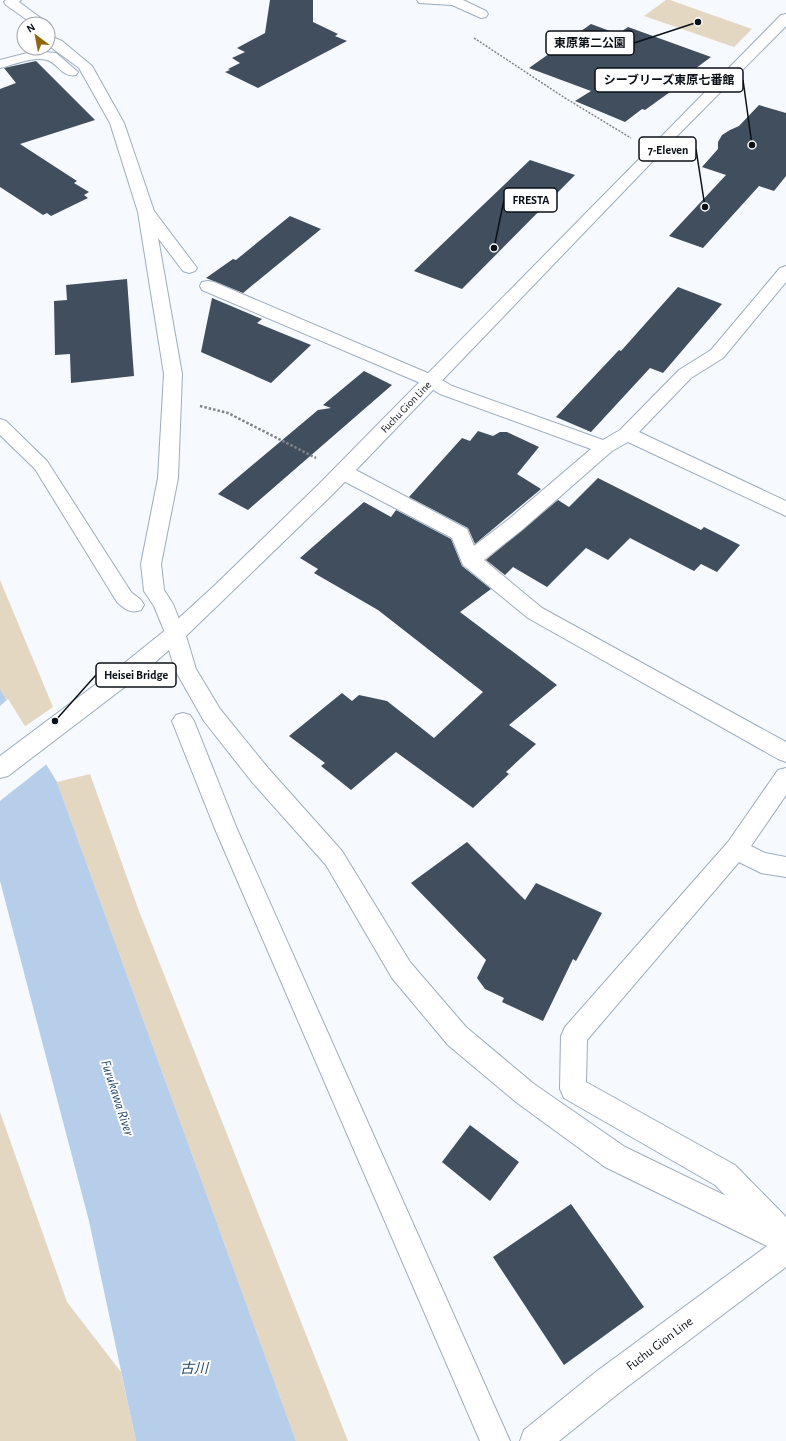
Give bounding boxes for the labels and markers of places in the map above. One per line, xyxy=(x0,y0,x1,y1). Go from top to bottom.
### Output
callout: 東原第二公園 xyxy=(546,31,634,55)
callout: シーブリーズ東原七番館 xyxy=(595,68,743,92)
callout: 7-Eleven xyxy=(639,137,696,161)
callout: FRESTA xyxy=(504,188,557,212)
callout: Heisei Bridge xyxy=(96,663,176,687)

